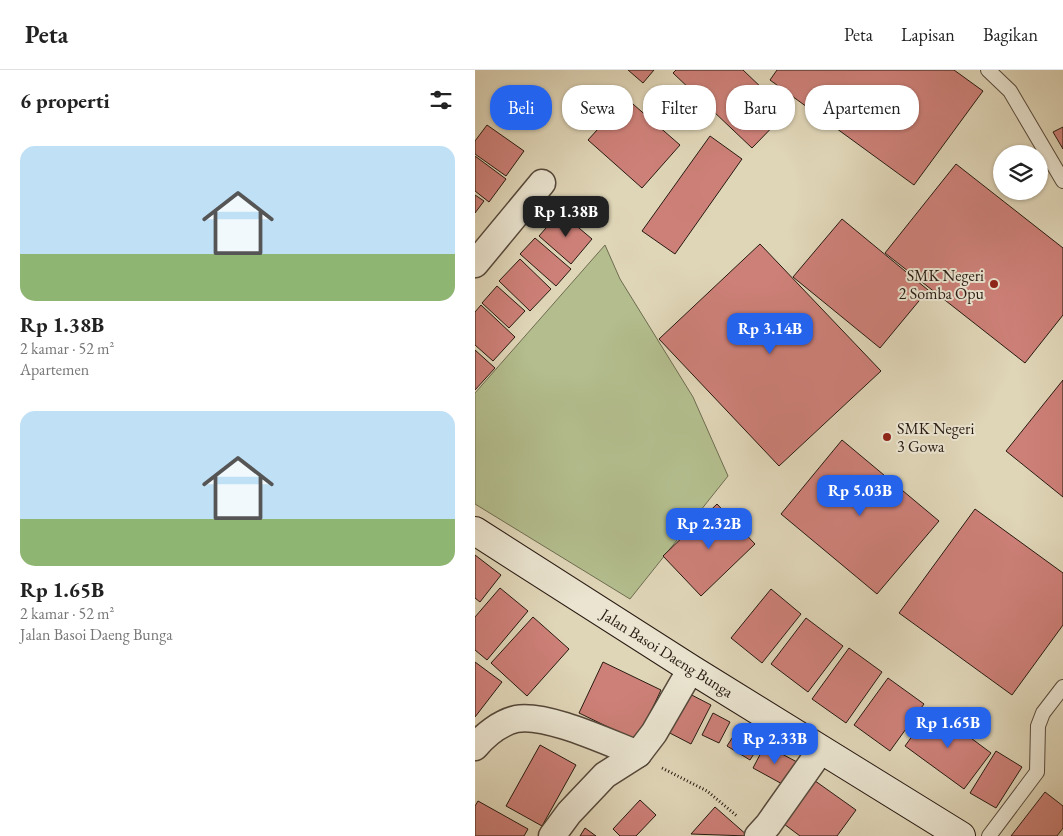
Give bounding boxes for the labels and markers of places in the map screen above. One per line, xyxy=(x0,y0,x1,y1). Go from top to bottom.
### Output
pin: Rp 1.38B xyxy=(514,196,618,238)
place label: SMK Negeri 2 Somba Opu xyxy=(899,265,985,304)
marker: SMK Negeri 2 Somba Opu xyxy=(988,278,1000,290)
pin: Rp 3.14B xyxy=(718,312,822,355)
place label: SMK Negeri 3 Gowa xyxy=(897,418,974,457)
marker: SMK Negeri 3 Gowa xyxy=(881,431,893,443)
pin: Rp 5.03B xyxy=(808,474,912,517)
pin: Rp 2.32B xyxy=(657,508,761,550)
pin: Rp 1.65B xyxy=(896,706,1000,749)
pin: Rp 2.33B xyxy=(723,722,827,765)

